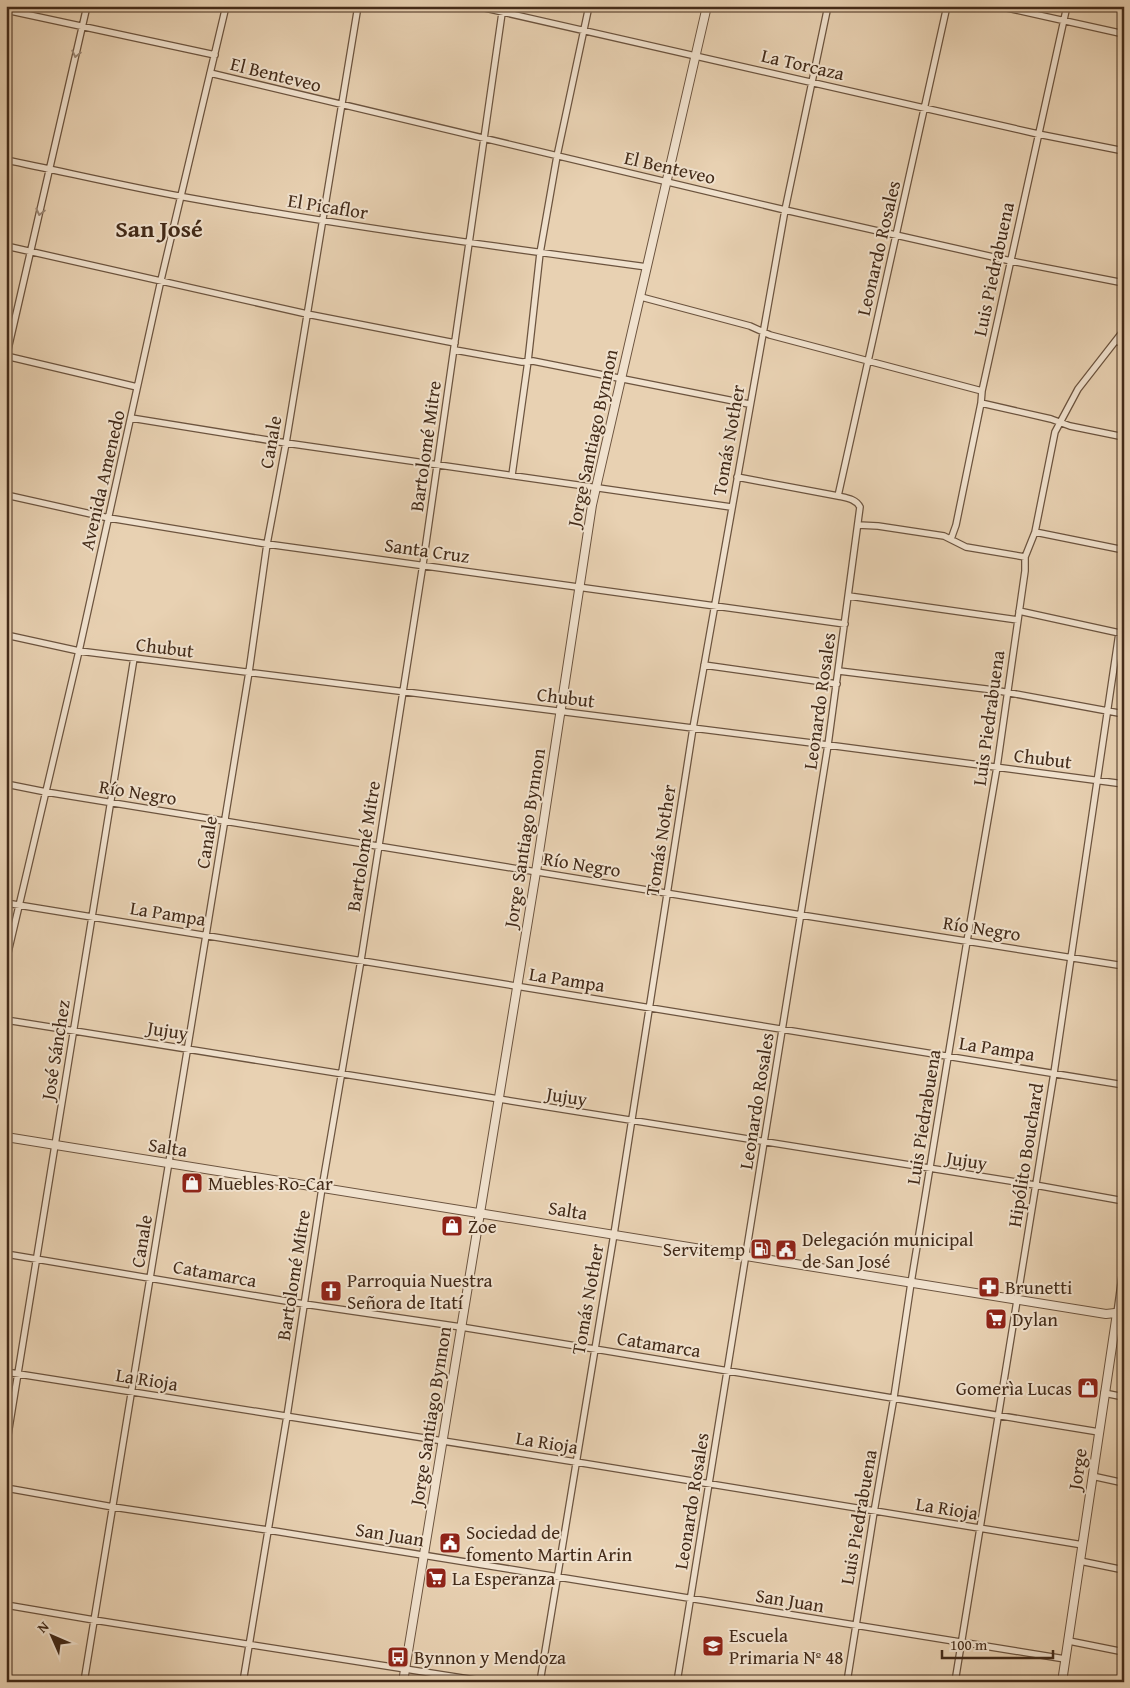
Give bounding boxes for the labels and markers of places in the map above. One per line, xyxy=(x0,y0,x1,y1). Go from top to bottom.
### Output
place label: Muebles Ro-Car xyxy=(208,1169,333,1197)
shop icon: Muebles Ro-Car xyxy=(180,1171,204,1195)
place label: Zoe xyxy=(468,1212,497,1240)
shop icon: Zoe xyxy=(440,1214,464,1238)
place label: Delegación municipal de San José xyxy=(802,1225,974,1275)
place label: Servitemp xyxy=(663,1235,745,1263)
fuel station icon: Servitemp xyxy=(749,1237,773,1261)
public building icon: Delegación municipal de San José xyxy=(774,1238,798,1262)
place label: Parroquia Nuestra Señora de Itatí xyxy=(347,1266,493,1316)
place label: Brunetti xyxy=(1005,1273,1072,1301)
pharmacy icon: Brunetti xyxy=(977,1275,1001,1299)
church icon: Parroquia Nuestra Señora de Itatí xyxy=(319,1279,343,1303)
place label: Dylan xyxy=(1012,1305,1058,1333)
supermarket icon: Dylan xyxy=(984,1307,1008,1331)
place label: Gomerìa Lucas xyxy=(956,1374,1072,1402)
shop icon: Gomerìa Lucas xyxy=(1076,1376,1100,1400)
place label: Sociedad de fomento Martin Arin xyxy=(466,1518,632,1568)
public building icon: Sociedad de fomento Martin Arin xyxy=(438,1531,462,1555)
place label: La Esperanza xyxy=(452,1564,555,1592)
supermarket icon: La Esperanza xyxy=(424,1566,448,1590)
place label: Escuela Primaria Nº 48 xyxy=(729,1621,843,1671)
school or university icon: Escuela Primaria Nº 48 xyxy=(701,1634,725,1658)
place label: Bynnon y Mendoza xyxy=(414,1643,566,1671)
bus stop icon: Bynnon y Mendoza xyxy=(386,1645,410,1669)

